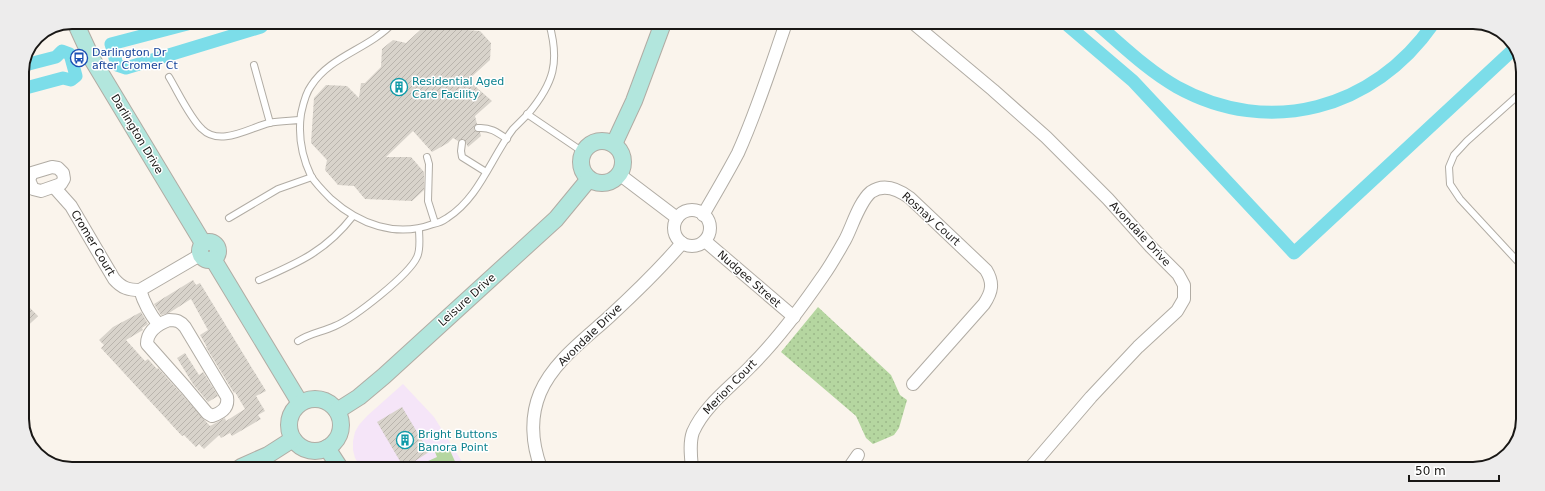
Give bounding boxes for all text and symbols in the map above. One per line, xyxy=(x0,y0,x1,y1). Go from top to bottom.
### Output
place label: Darlington Dr after Cromer Ct xyxy=(92,46,178,72)
bus stop icon: Darlington Dr after Cromer Ct xyxy=(69,48,89,68)
place label: Residential Aged Care Facility xyxy=(412,75,504,101)
building icon: Residential Aged Care Facility xyxy=(389,77,409,97)
street label: Darlington Drive xyxy=(108,92,166,176)
street label: Rosnay Court xyxy=(899,190,963,249)
street label: Avondale Drive xyxy=(1107,199,1173,269)
street label: Cromer Court xyxy=(68,208,118,279)
street label: Nudgee Street xyxy=(715,248,784,310)
street label: Leisure Drive xyxy=(436,271,498,329)
street label: Avondale Drive xyxy=(555,301,625,369)
street label: Merion Court xyxy=(701,356,760,417)
place label: Bright Buttons Banora Point xyxy=(418,428,498,454)
building icon: Bright Buttons Banora Point xyxy=(395,430,415,450)
scale bar xyxy=(1409,457,1499,483)
text: 50 m xyxy=(1415,464,1446,478)

